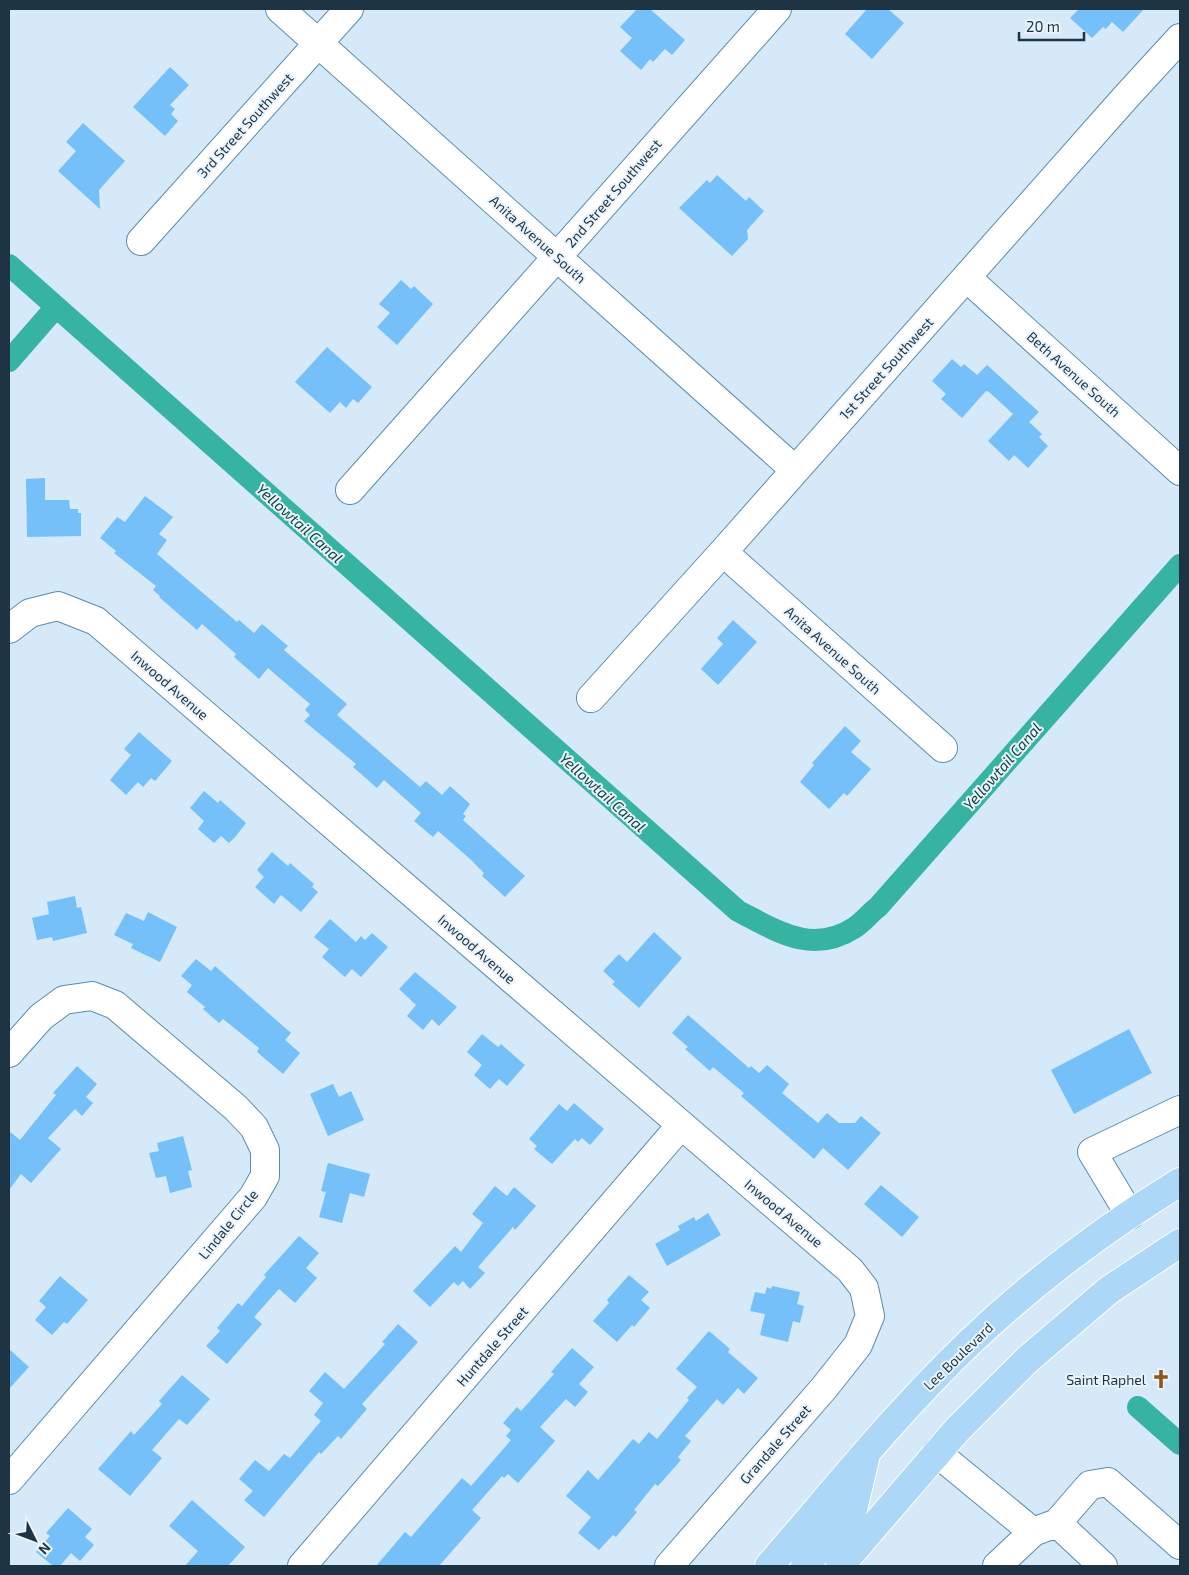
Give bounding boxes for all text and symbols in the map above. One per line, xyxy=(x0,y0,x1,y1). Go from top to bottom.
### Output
scale bar xyxy=(1019,10,1084,42)
text: 20 m xyxy=(1026,17,1060,35)
street label: 3rd Street Southwest xyxy=(193,69,297,181)
street label: 2nd Street Southwest xyxy=(561,135,665,251)
street label: Anita Avenue South xyxy=(486,191,590,287)
street label: 1st Street Southwest xyxy=(836,313,936,423)
street label: Beth Avenue South xyxy=(1024,328,1124,420)
water label: Yellowtail Canal xyxy=(253,480,347,566)
street label: Anita Avenue South xyxy=(781,602,885,698)
street label: Inwood Avenue xyxy=(128,647,212,723)
water label: Yellowtail Canal xyxy=(959,719,1045,813)
water label: Yellowtail Canal xyxy=(556,749,650,835)
street label: Inwood Avenue xyxy=(435,911,519,987)
street label: Inwood Avenue xyxy=(741,1175,827,1251)
street label: Lindale Circle xyxy=(195,1186,261,1262)
street label: Huntdale Street xyxy=(453,1303,531,1389)
street label: Lee Boulevard xyxy=(920,1319,996,1393)
church icon: Saint Raphel xyxy=(1150,1368,1172,1390)
place label: Saint Raphel xyxy=(1066,1371,1147,1388)
street label: Grandale Street xyxy=(736,1401,814,1487)
north arrow xyxy=(10,1515,60,1565)
text: N xyxy=(35,1540,55,1558)

